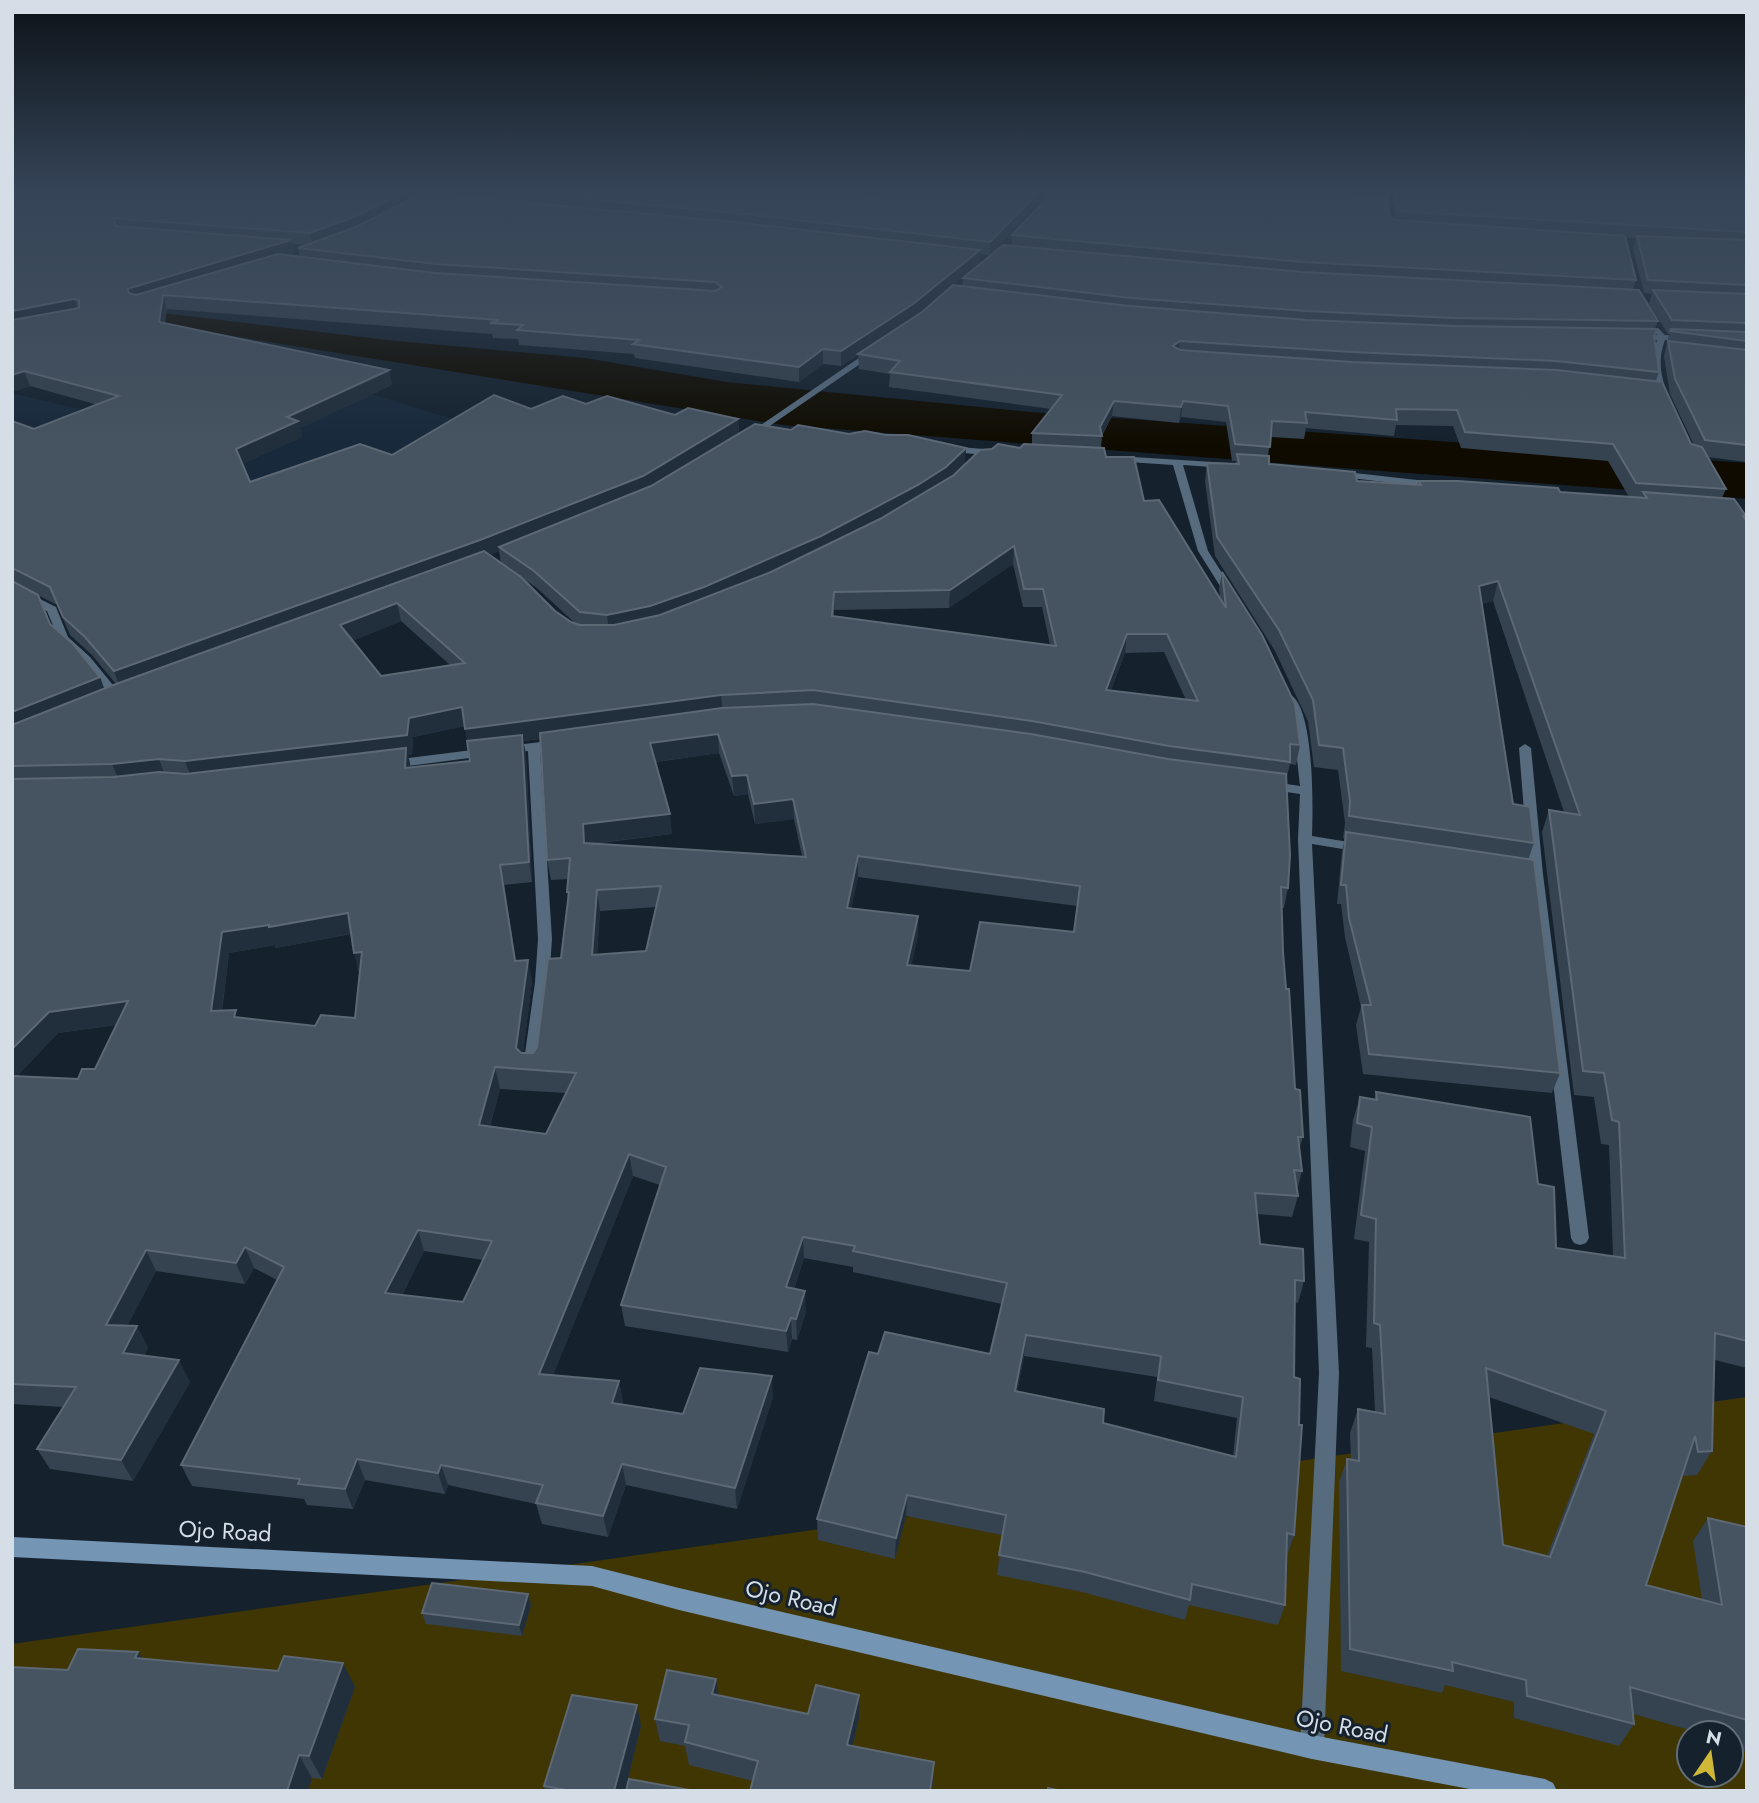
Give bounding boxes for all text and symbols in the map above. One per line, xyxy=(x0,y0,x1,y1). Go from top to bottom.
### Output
street label: Ojo Road xyxy=(178,1512,272,1550)
street label: Ojo Road xyxy=(742,1571,840,1625)
street label: Ojo Road xyxy=(1293,1700,1391,1752)
north arrow xyxy=(1675,1719,1745,1789)
text: N xyxy=(1703,1723,1724,1753)

